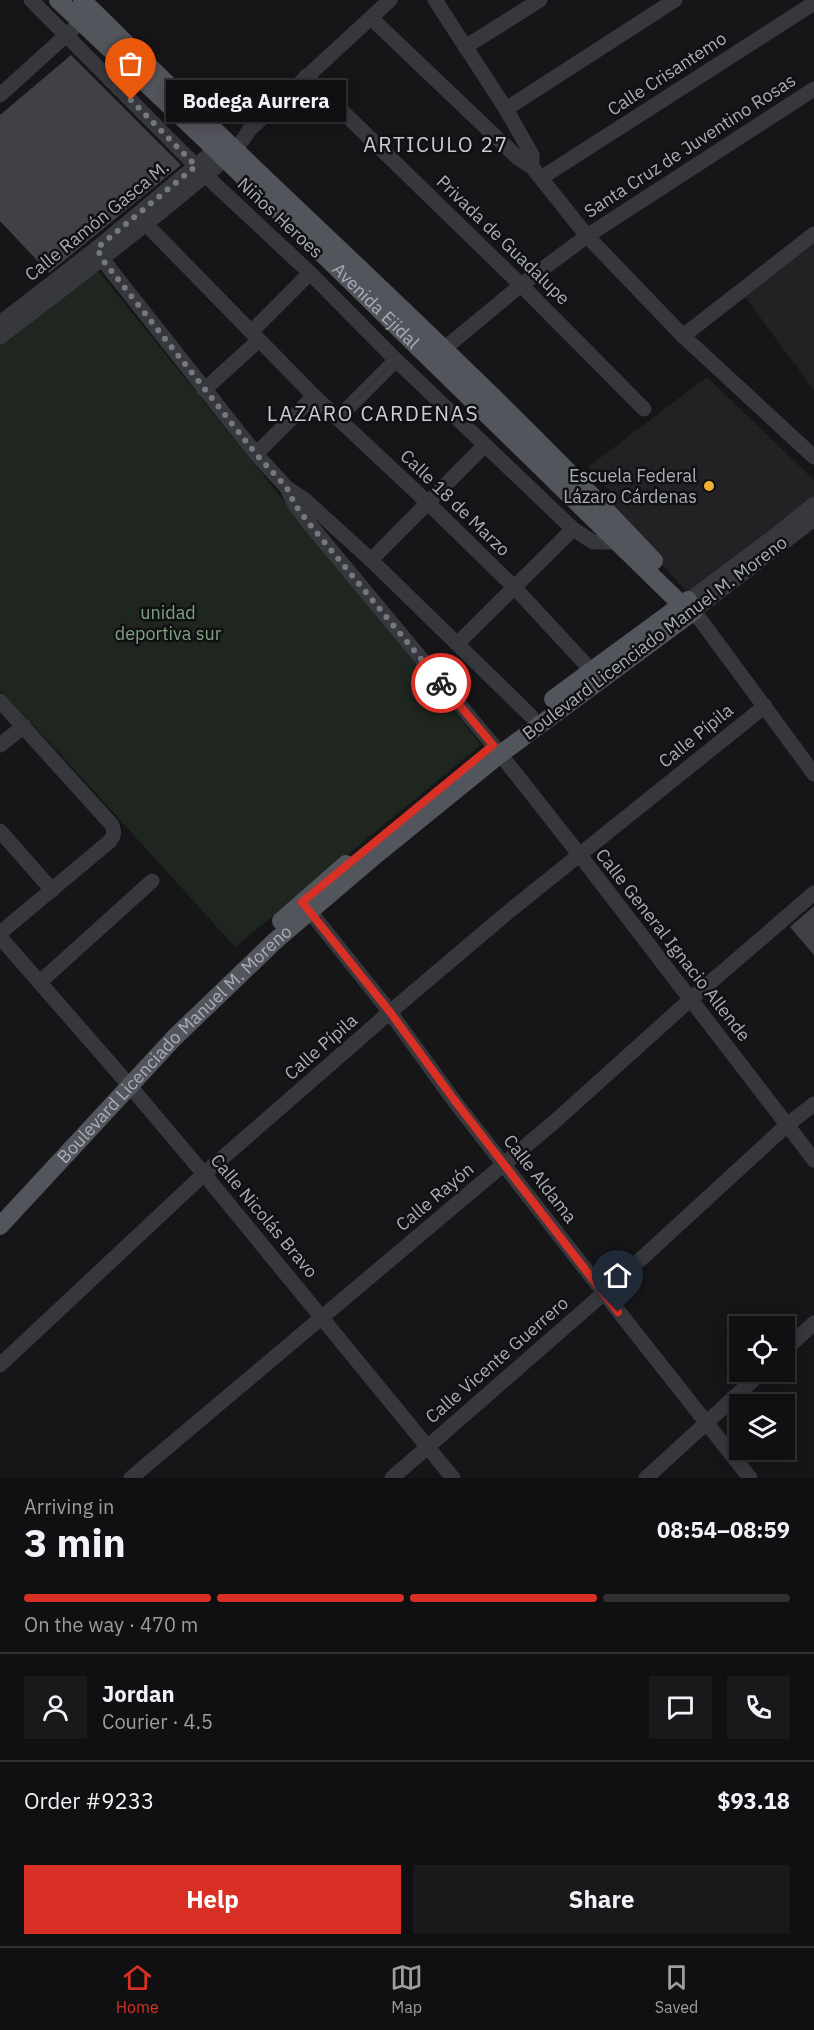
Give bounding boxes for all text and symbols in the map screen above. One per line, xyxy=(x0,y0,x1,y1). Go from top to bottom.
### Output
street label: Calle Crisantemo xyxy=(603,27,731,121)
pin xyxy=(105,38,156,100)
icon: bag xyxy=(114,47,147,80)
street label: Santa Cruz de Juventino Rosas xyxy=(580,68,800,223)
callout: Bodega Aurrera xyxy=(167,79,347,121)
text: Bodega Aurrera xyxy=(182,87,330,114)
district label: ARTICULO 27 xyxy=(363,130,509,158)
street label: Calle Ramón Gasca M. xyxy=(20,155,174,286)
street label: Privada de Guadalupe xyxy=(432,170,575,309)
street label: Niños Heroes xyxy=(233,172,328,263)
street label: Avenida Ejidal xyxy=(327,258,425,353)
district label: LAZARO CARDENAS xyxy=(267,399,479,427)
street label: Calle 18 de Marzo xyxy=(396,444,515,561)
place label: Escuela Federal Lázaro Cárdenas xyxy=(563,464,697,508)
marker: Escuela Federal Lázaro Cárdenas xyxy=(702,479,716,493)
street label: Boulevard Licenciado Manuel M. Moreno xyxy=(518,530,792,745)
park label: unidad deportiva sur xyxy=(115,601,222,645)
courier xyxy=(411,653,471,713)
icon: bike xyxy=(425,667,458,700)
street label: Calle Pípila xyxy=(654,698,738,773)
street label: Calle General Ignacio Allende xyxy=(591,844,756,1046)
street label: Boulevard Licenciado Manuel M. Moreno xyxy=(52,920,296,1168)
street label: Calle Pípila xyxy=(279,1008,362,1085)
street label: Calle Aldama xyxy=(499,1130,582,1228)
street label: Calle Nicolás Bravo xyxy=(206,1149,323,1282)
street label: Calle Rayón xyxy=(391,1157,478,1236)
pin xyxy=(592,1250,643,1312)
icon: home xyxy=(601,1259,634,1292)
street label: Calle Vicente Guerrero xyxy=(421,1291,573,1428)
map controls xyxy=(729,1316,795,1460)
button: locate xyxy=(729,1316,795,1382)
button: layers xyxy=(729,1394,795,1460)
text: Arriving in xyxy=(24,1493,114,1520)
text: 08:54–08:59 xyxy=(657,1515,790,1544)
text: 3 min xyxy=(24,1517,126,1568)
text: On the way · 470 m xyxy=(24,1611,198,1638)
button: person xyxy=(24,1676,87,1739)
button: chat xyxy=(649,1676,712,1739)
button: phone xyxy=(727,1676,790,1739)
text: Jordan xyxy=(102,1679,175,1708)
text: Courier · 4.5 xyxy=(102,1708,213,1735)
text: Order #9233 xyxy=(24,1786,154,1815)
text: $93.18 xyxy=(717,1786,790,1815)
button: Help xyxy=(24,1865,401,1934)
button: Share xyxy=(413,1865,790,1934)
tab: Home xyxy=(116,1961,159,2017)
tab: Map xyxy=(390,1961,423,2017)
tab: Saved xyxy=(655,1961,698,2017)

